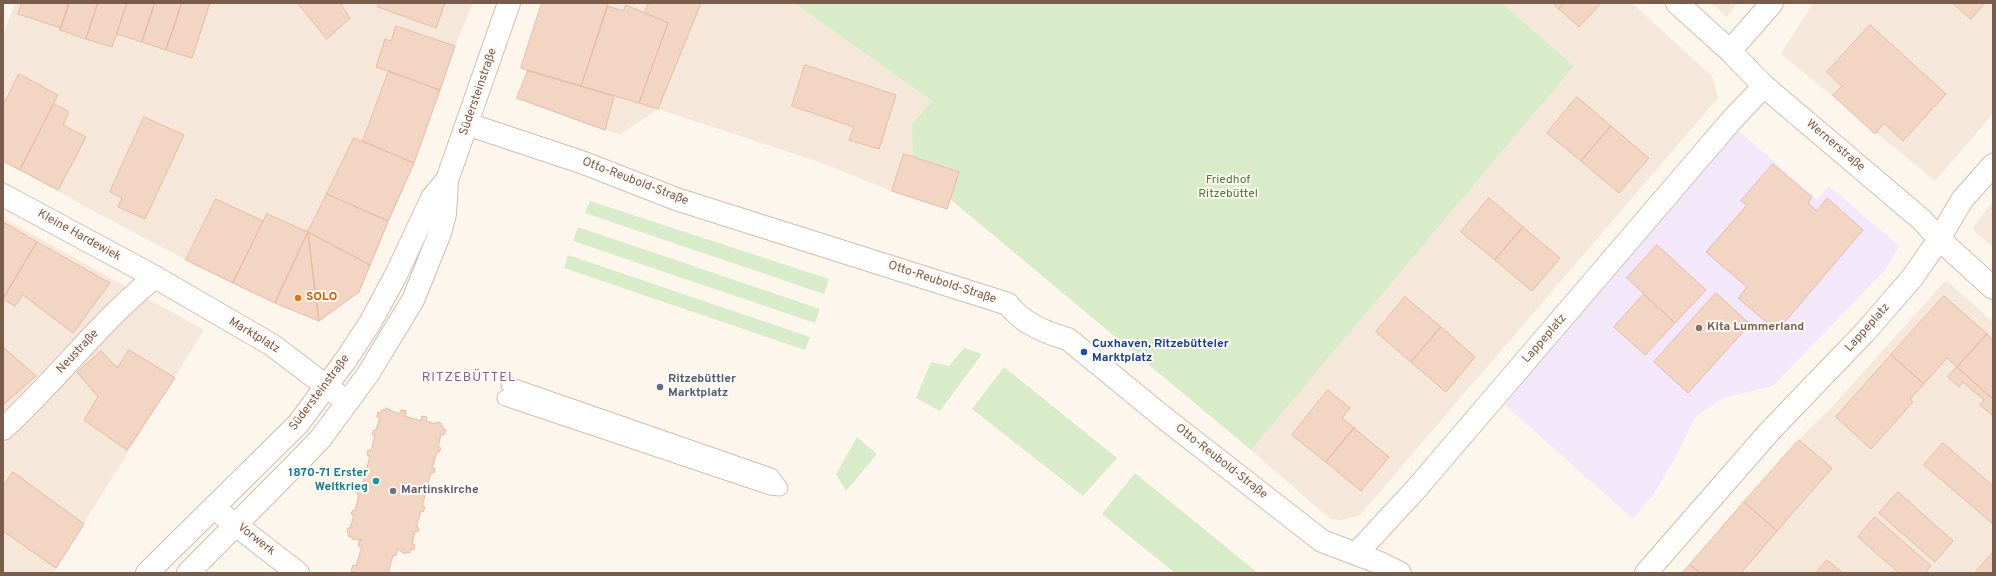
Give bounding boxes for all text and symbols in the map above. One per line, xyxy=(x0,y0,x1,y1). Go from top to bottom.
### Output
street label: Südersteinstraße xyxy=(457,46,501,138)
street label: Wernerstraße xyxy=(1803,117,1867,175)
street label: Otto-Reubold-Straße xyxy=(580,155,690,209)
park label: Friedhof Ritzebüttel xyxy=(1198,174,1258,202)
street label: Kleine Hardewiek xyxy=(35,207,123,265)
street label: Otto-Reubold-Straße xyxy=(886,259,998,307)
place label: SOLO xyxy=(306,291,337,305)
marker: SOLO xyxy=(293,293,303,303)
street label: Lappeplatz xyxy=(1843,301,1893,355)
street label: Lappeplatz xyxy=(1520,312,1570,366)
street label: Marktplatz xyxy=(226,315,282,357)
place label: Kita Lummerland xyxy=(1707,321,1804,335)
marker: Kita Lummerland xyxy=(1694,323,1704,333)
street label: Neustraße xyxy=(54,327,102,377)
place label: Cuxhaven, Ritzebütteler Marktplatz xyxy=(1092,338,1229,366)
marker: Cuxhaven, Ritzebütteler Marktplatz xyxy=(1079,347,1089,357)
street label: Südersteinstraße xyxy=(287,352,353,434)
district label: RITZEBÜTTEL xyxy=(422,370,516,386)
place label: Ritzebüttler Marktplatz xyxy=(668,373,736,401)
marker: Ritzebüttler Marktplatz xyxy=(655,382,665,392)
street label: Otto-Reubold-Straße xyxy=(1172,422,1270,502)
place label: 1870-71 Erster Weltkrieg xyxy=(288,467,368,495)
marker: 1870-71 Erster Weltkrieg xyxy=(371,476,381,486)
place label: Martinskirche xyxy=(401,484,479,498)
marker: Martinskirche xyxy=(388,486,398,496)
street label: Vorwerk xyxy=(234,521,278,559)

